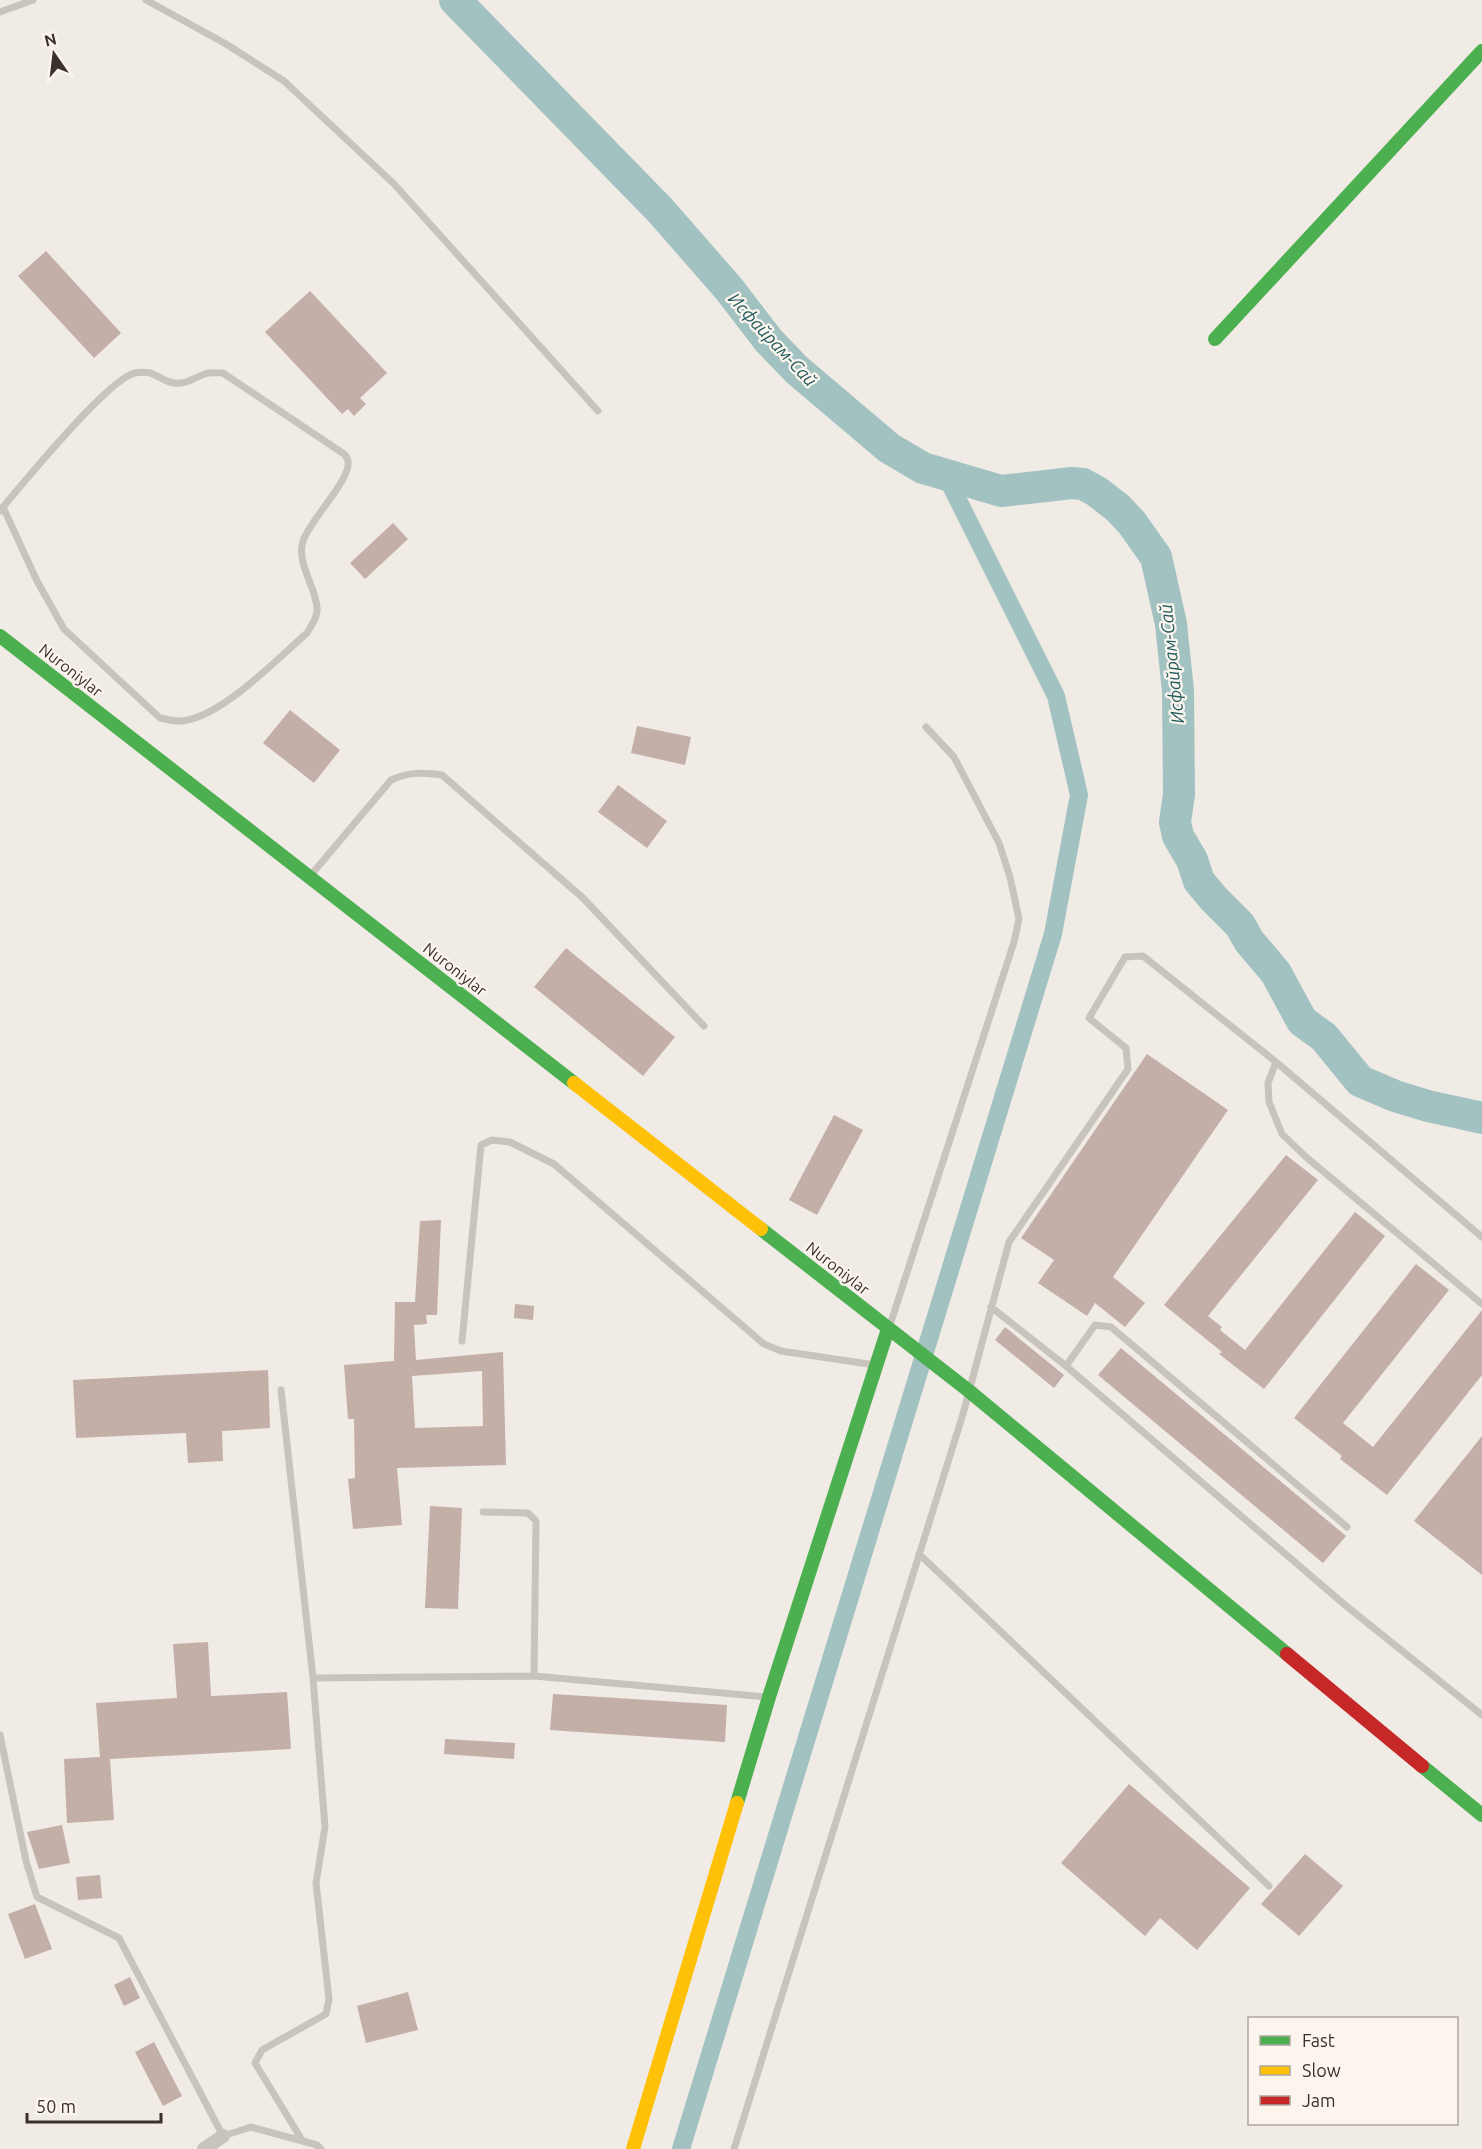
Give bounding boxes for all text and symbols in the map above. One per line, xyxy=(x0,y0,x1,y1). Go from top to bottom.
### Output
north arrow xyxy=(24,24,84,84)
text: N xyxy=(42,29,58,50)
water label: Исфайрам-Сай xyxy=(725,288,821,390)
water label: Исфайрам-Сай xyxy=(1155,603,1187,725)
street label: Nuroniylar xyxy=(36,640,106,700)
street label: Nuroniylar xyxy=(420,939,490,999)
street label: Nuroniylar xyxy=(803,1238,873,1298)
legend xyxy=(1248,2017,1458,2125)
text: Fast xyxy=(1302,2030,1335,2050)
text: Slow xyxy=(1302,2060,1341,2080)
scale bar xyxy=(27,2086,160,2124)
text: Jam xyxy=(1302,2090,1336,2110)
text: 50 m xyxy=(36,2096,76,2116)

